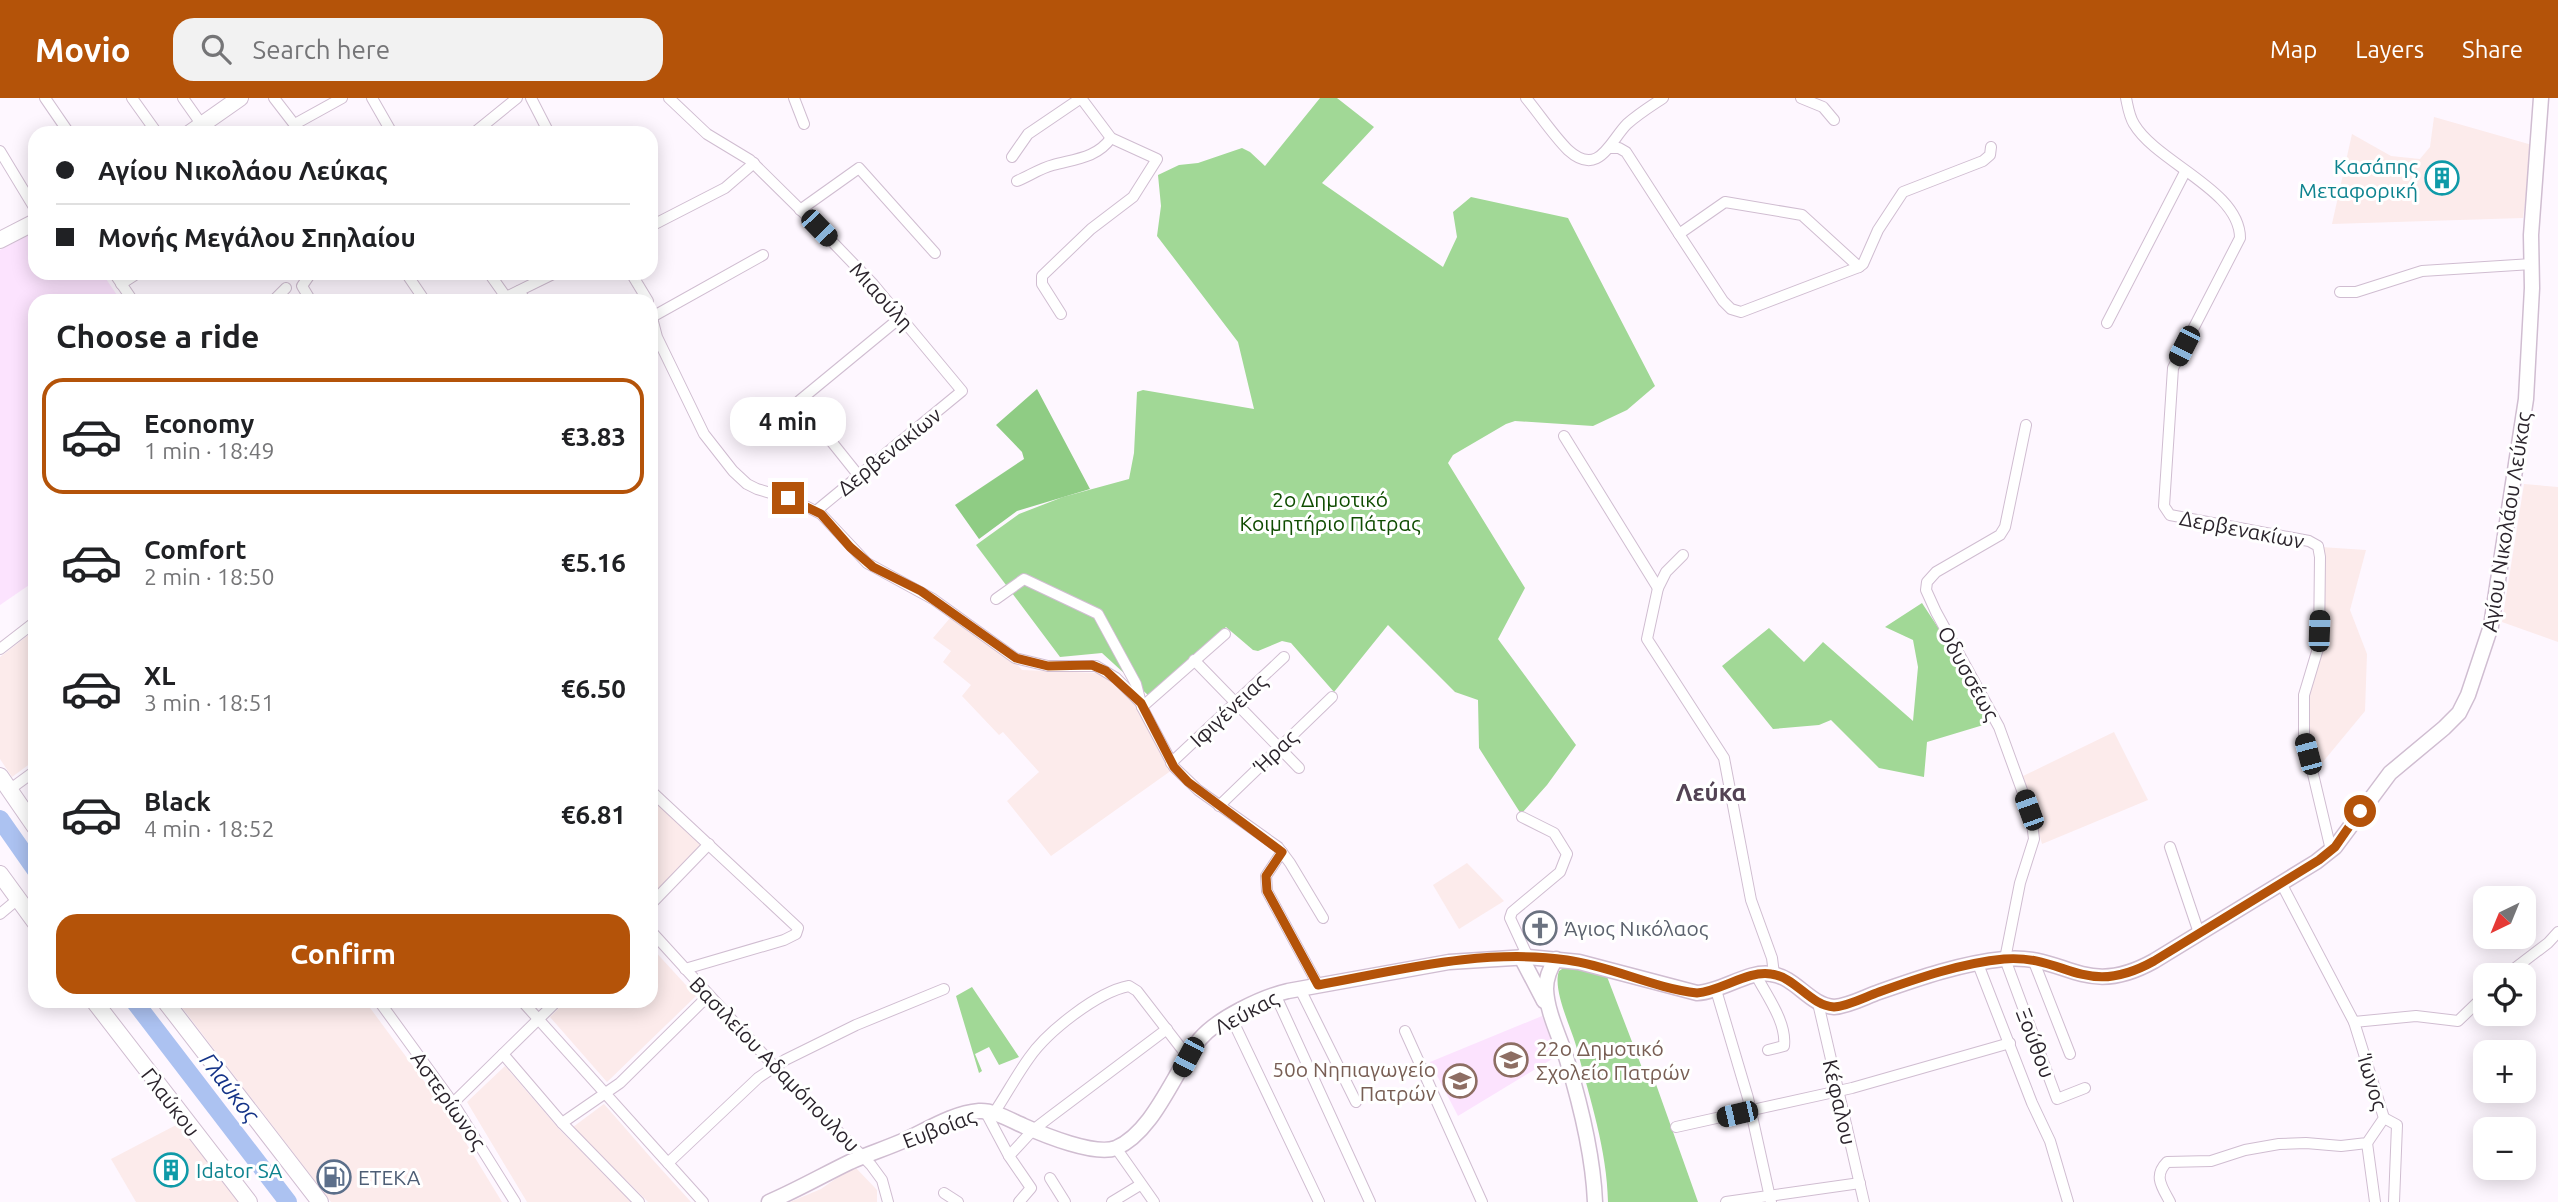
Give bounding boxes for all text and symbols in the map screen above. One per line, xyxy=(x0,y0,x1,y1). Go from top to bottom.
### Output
search box xyxy=(173,18,663,81)
icon: search xyxy=(197,30,235,68)
text: Movio xyxy=(35,31,131,68)
text: Search here xyxy=(253,35,390,64)
text: Map xyxy=(2270,36,2317,63)
text: Layers xyxy=(2355,36,2424,63)
text: Share xyxy=(2462,36,2523,63)
place label: Κασάπης Μεταφορική xyxy=(2299,154,2418,202)
text: Αγίου Νικολάου Λεύκας xyxy=(98,156,388,185)
building icon: Κασάπης Μεταφορική xyxy=(2423,159,2461,197)
car xyxy=(797,206,842,250)
text: Μονής Μεγάλου Σπηλαίου xyxy=(98,223,416,252)
street label: Μιαούλη xyxy=(845,257,919,335)
text: Choose a ride xyxy=(56,318,259,354)
car xyxy=(2166,323,2203,369)
callout: 4 min xyxy=(730,396,846,446)
street label: Δερβενακίων xyxy=(832,402,946,500)
icon: car xyxy=(60,405,123,468)
text: Economy xyxy=(144,409,254,438)
text: 4 min xyxy=(759,409,817,434)
street label: Αγίου Νικολάου Λεύκας xyxy=(2477,410,2535,634)
text: €3.83 xyxy=(561,422,626,451)
text: 1 min · 18:49 xyxy=(144,438,275,463)
route end xyxy=(772,482,804,514)
park label: 2o Δημοτικό Κοιμητήριο Πάτρας xyxy=(1239,487,1421,535)
street label: Δερβενακίων xyxy=(2178,505,2306,553)
icon: car xyxy=(60,531,123,594)
text: Comfort xyxy=(144,535,247,564)
text: €5.16 xyxy=(561,548,626,577)
text: 2 min · 18:50 xyxy=(144,564,275,589)
car xyxy=(2308,610,2331,652)
street label: Οδυσσέως xyxy=(1933,622,2005,725)
icon: car xyxy=(60,657,123,720)
text: XL xyxy=(144,661,175,690)
street label: Ιφιγένειας xyxy=(1185,668,1271,751)
text: €6.50 xyxy=(561,674,626,703)
text: 3 min · 18:51 xyxy=(144,690,275,715)
street label: Ήρας xyxy=(1248,724,1302,778)
car xyxy=(2293,731,2324,777)
district label: Λεύκα xyxy=(1676,779,1747,806)
icon: car xyxy=(60,783,123,846)
text: Black xyxy=(144,787,211,816)
car xyxy=(2012,787,2047,833)
route start xyxy=(2344,795,2376,827)
text: €6.81 xyxy=(561,800,626,829)
text: 4 min · 18:52 xyxy=(144,816,275,841)
north arrow xyxy=(2473,886,2536,948)
map controls xyxy=(2473,886,2536,1180)
church icon: Άγιος Νικόλαος xyxy=(1521,909,1559,947)
button: Confirm xyxy=(56,914,630,994)
place label: Άγιος Νικόλαος xyxy=(1564,916,1709,940)
button: locate xyxy=(2473,963,2536,1026)
street label: Βασιλείου Αδαμόπουλου xyxy=(685,972,865,1156)
street label: Λεύκας xyxy=(1210,985,1282,1039)
street label: Ξούθου xyxy=(2012,1005,2060,1081)
car xyxy=(1169,1034,1208,1080)
place label: 22ο Δημοτικό Σχολείο Πατρών xyxy=(1536,1036,1690,1084)
button: + xyxy=(2473,1040,2536,1103)
school or university icon: 22ο Δημοτικό Σχολείο Πατρών xyxy=(1492,1041,1530,1079)
street label: Αστερίωνος xyxy=(407,1046,492,1154)
water label: Γλαύκος xyxy=(195,1048,265,1128)
street label: Ίωνος xyxy=(2353,1051,2393,1113)
place label: 50o Νηπιαγωγείο Πατρών xyxy=(1272,1057,1436,1105)
street label: Κέφαλου xyxy=(1819,1057,1861,1147)
school or university icon: 50o Νηπιαγωγείο Πατρών xyxy=(1441,1062,1479,1100)
street label: Γλαύκου xyxy=(137,1063,205,1141)
car xyxy=(1715,1099,1760,1129)
street label: Ευβοίας xyxy=(899,1103,979,1153)
button: − xyxy=(2473,1117,2536,1180)
building icon: Idator SA xyxy=(152,1151,190,1189)
place label: Idator SA xyxy=(196,1158,283,1182)
fuel station icon: ΕΤΕΚΑ xyxy=(315,1158,353,1196)
place label: ΕΤΕΚΑ xyxy=(358,1165,421,1189)

